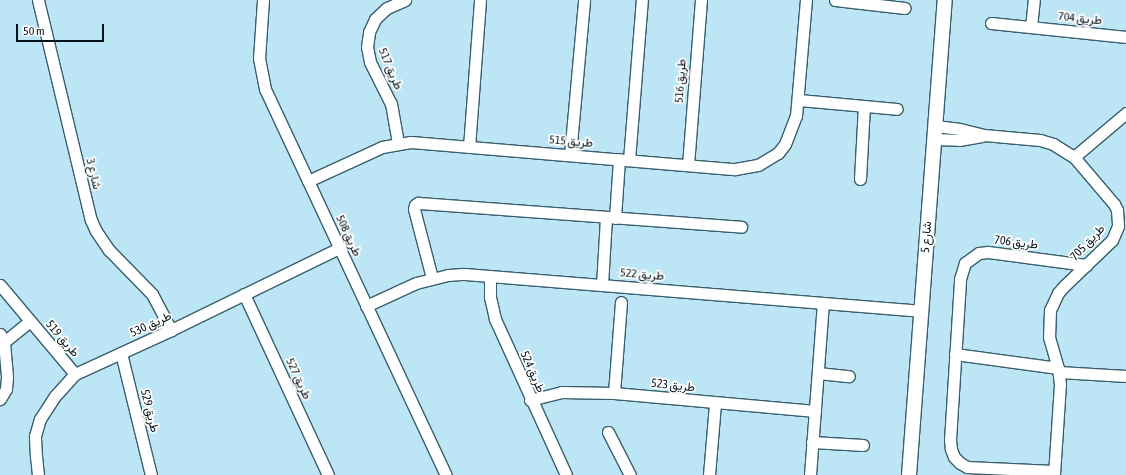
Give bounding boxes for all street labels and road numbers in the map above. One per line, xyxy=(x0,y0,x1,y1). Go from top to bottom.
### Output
street label: طريق 704 xyxy=(1057,10,1103,28)
street label: طريق 517 xyxy=(375,46,405,92)
street label: طريق 516 xyxy=(672,59,690,103)
street label: طريق 515 xyxy=(548,133,594,151)
street label: شارع 3 xyxy=(82,157,104,191)
street label: طريق 508 xyxy=(332,213,364,259)
street label: شارع 5 xyxy=(919,221,935,253)
street label: طريق 705 xyxy=(1068,222,1108,264)
street label: طريق 706 xyxy=(993,233,1039,253)
street label: طريق 522 xyxy=(619,266,665,284)
street label: طريق 530 xyxy=(128,309,174,341)
street label: طريق 519 xyxy=(42,318,82,360)
street label: طريق 524 xyxy=(516,349,548,395)
street label: طريق 527 xyxy=(282,356,314,402)
street label: طريق 523 xyxy=(650,377,696,395)
street label: طريق 529 xyxy=(137,388,161,434)

